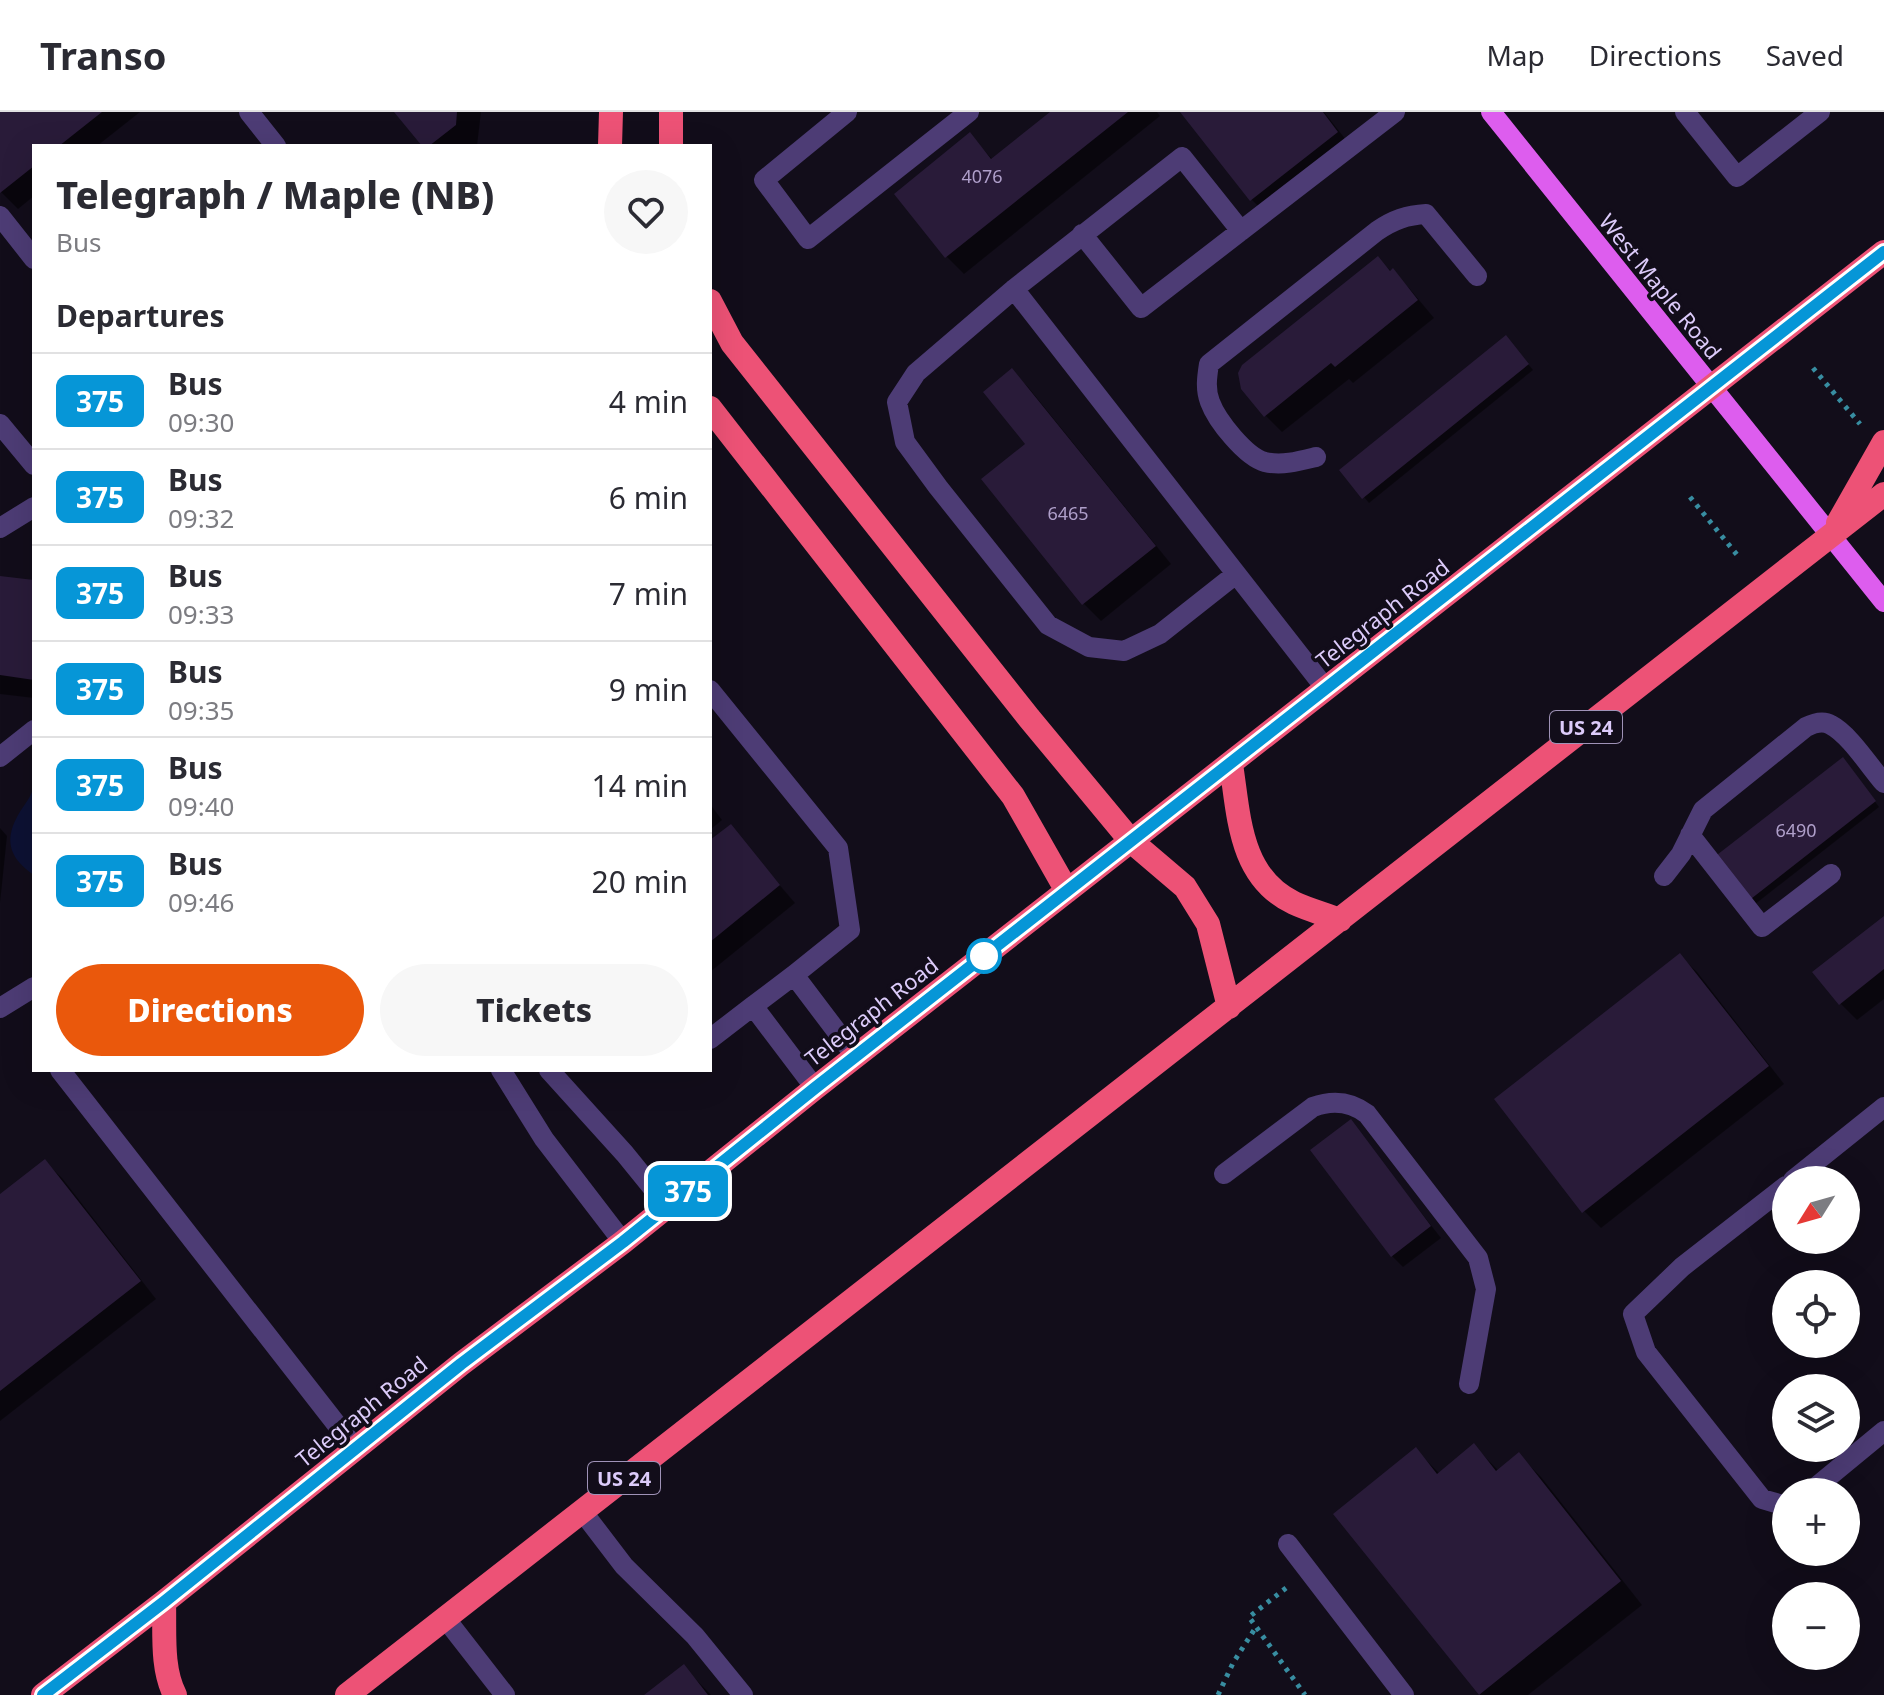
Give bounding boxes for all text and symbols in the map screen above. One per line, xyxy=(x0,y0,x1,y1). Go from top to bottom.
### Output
text: Transo xyxy=(40,29,167,81)
text: Map xyxy=(1486,36,1545,74)
text: Directions xyxy=(1589,36,1722,74)
text: Saved xyxy=(1766,36,1844,74)
house number: 4076 xyxy=(961,164,1003,188)
text: Telegraph / Maple (NB) xyxy=(56,168,494,220)
button: heart xyxy=(604,170,688,254)
street label: West Maple Road xyxy=(1593,207,1729,365)
text: Bus xyxy=(56,224,101,260)
text: Departures xyxy=(56,295,225,336)
text: Bus xyxy=(168,363,223,404)
text: 4 min xyxy=(609,381,688,422)
text: 375 xyxy=(76,382,124,420)
text: 09:30 xyxy=(168,404,234,440)
text: Bus xyxy=(168,459,223,500)
text: 6 min xyxy=(609,477,688,518)
text: 375 xyxy=(76,478,124,516)
text: 09:32 xyxy=(168,500,234,536)
house number: 6465 xyxy=(1047,501,1089,525)
street label: Telegraph Road xyxy=(1309,551,1455,675)
text: Bus xyxy=(168,555,223,596)
text: 7 min xyxy=(609,573,688,614)
text: 375 xyxy=(76,574,124,612)
text: 09:33 xyxy=(168,596,234,632)
text: Bus xyxy=(168,651,223,692)
text: 9 min xyxy=(609,669,688,710)
text: 375 xyxy=(76,670,124,708)
text: 09:35 xyxy=(168,692,234,728)
road number: US 24 xyxy=(1550,711,1622,743)
text: Bus xyxy=(168,747,223,788)
text: 14 min xyxy=(592,765,688,806)
text: 375 xyxy=(76,766,124,804)
text: 09:40 xyxy=(168,788,234,824)
house number: 6490 xyxy=(1775,818,1817,842)
text: Bus xyxy=(168,843,223,884)
text: 20 min xyxy=(592,861,688,902)
text: 375 xyxy=(76,862,124,900)
text: 09:46 xyxy=(168,884,234,920)
unlabelled marker xyxy=(967,939,1001,973)
street label: Telegraph Road xyxy=(798,949,944,1073)
button: Directions xyxy=(56,964,364,1056)
button: Tickets xyxy=(380,964,688,1056)
line badge: 375 xyxy=(642,1165,734,1217)
north arrow xyxy=(1772,1166,1860,1254)
map controls xyxy=(1772,1166,1860,1670)
text: 375 xyxy=(664,1172,712,1210)
button: locate xyxy=(1772,1270,1860,1358)
street label: Telegraph Road xyxy=(289,1349,433,1473)
button: layers xyxy=(1772,1374,1860,1462)
road number: US 24 xyxy=(588,1462,660,1494)
button: + xyxy=(1772,1478,1860,1566)
button: − xyxy=(1772,1582,1860,1670)

